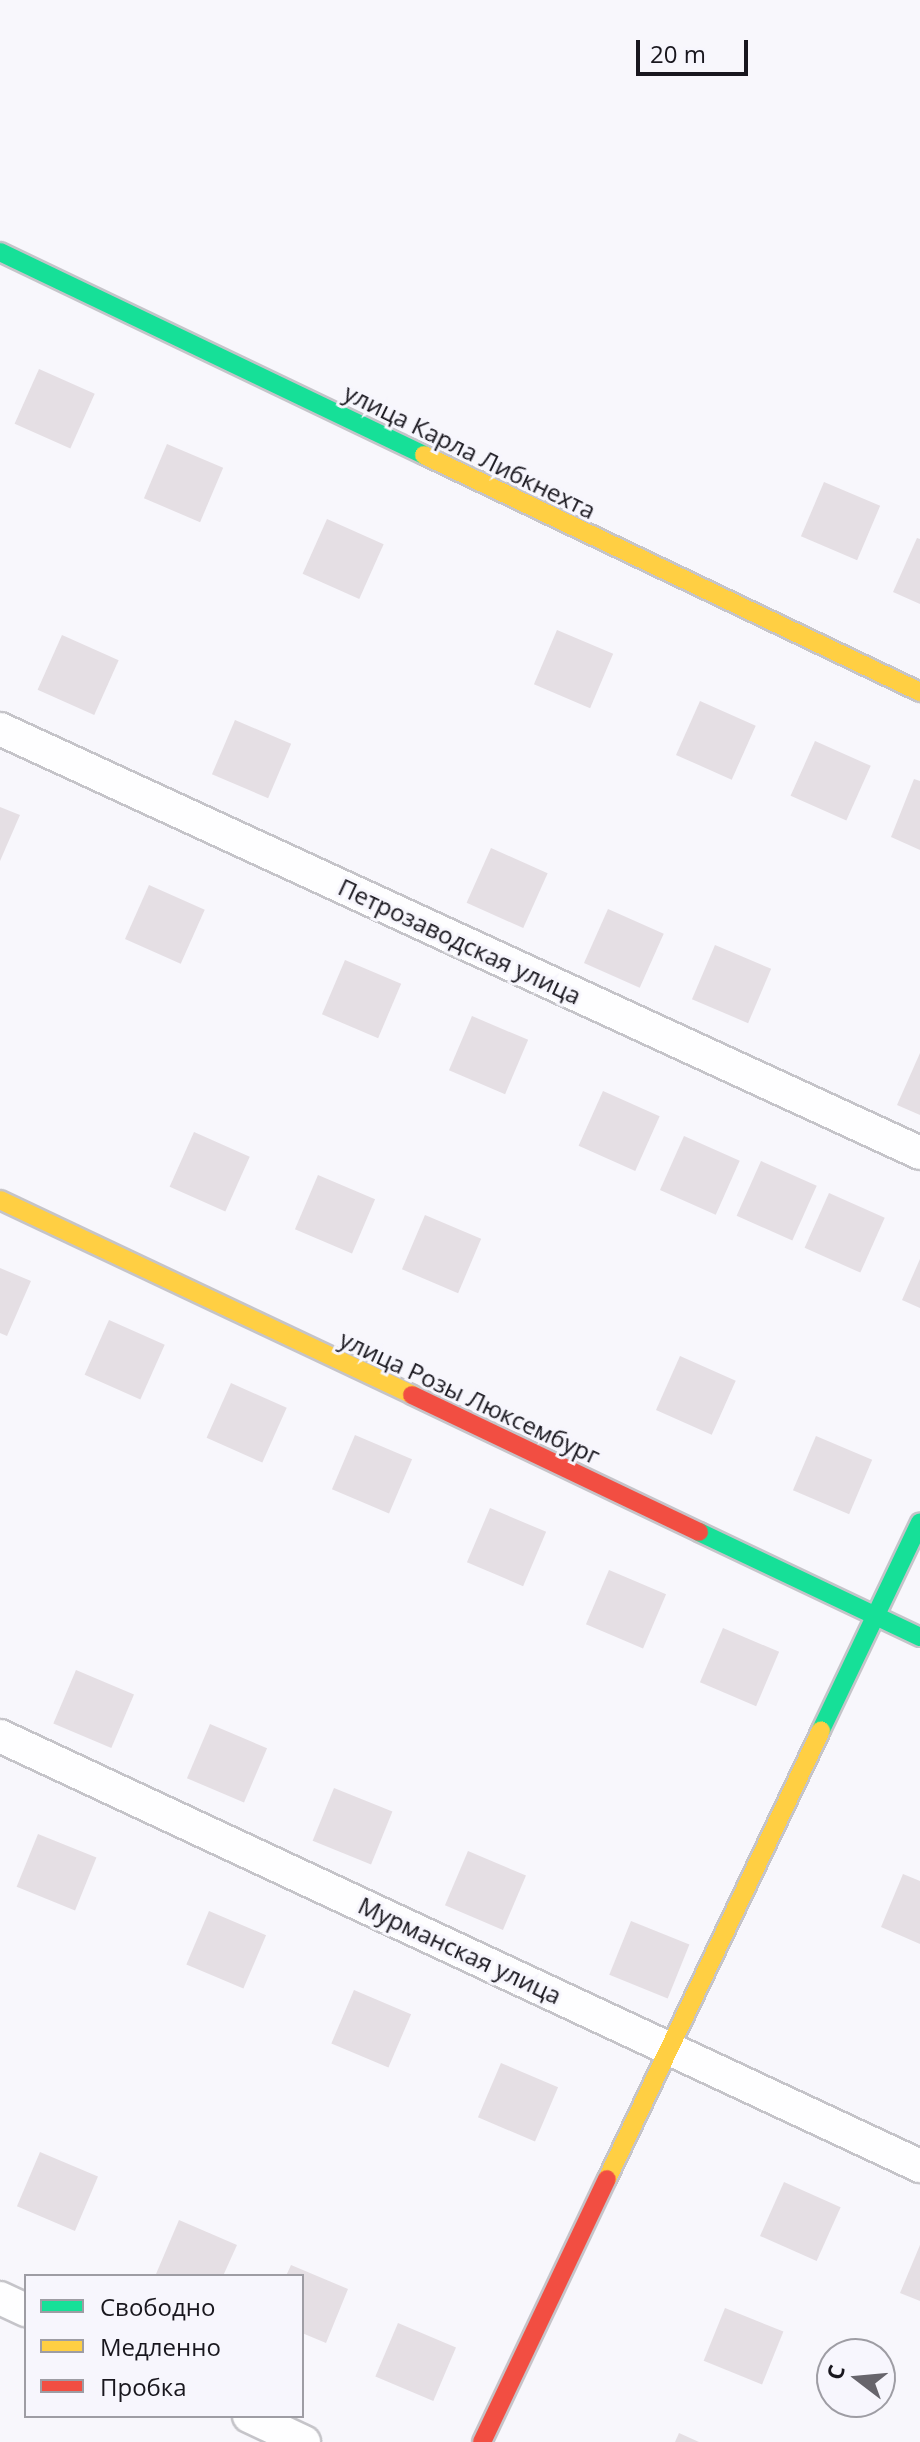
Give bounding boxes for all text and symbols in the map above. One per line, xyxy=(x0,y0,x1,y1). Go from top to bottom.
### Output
scale bar xyxy=(640,24,752,74)
text: 20 m xyxy=(650,37,706,70)
street label: улица Карла Либкнехта xyxy=(340,378,600,524)
street label: Петрозаводская улица xyxy=(334,872,586,1010)
street label: улица Розы Люксембург xyxy=(335,1324,605,1470)
street label: Мурманская улица xyxy=(354,1890,566,2010)
legend xyxy=(24,2274,304,2418)
text: Свободно xyxy=(100,2290,215,2323)
text: Медленно xyxy=(100,2330,221,2363)
north arrow xyxy=(816,2338,896,2418)
text: С xyxy=(818,2361,851,2383)
text: Пробка xyxy=(100,2370,187,2403)

